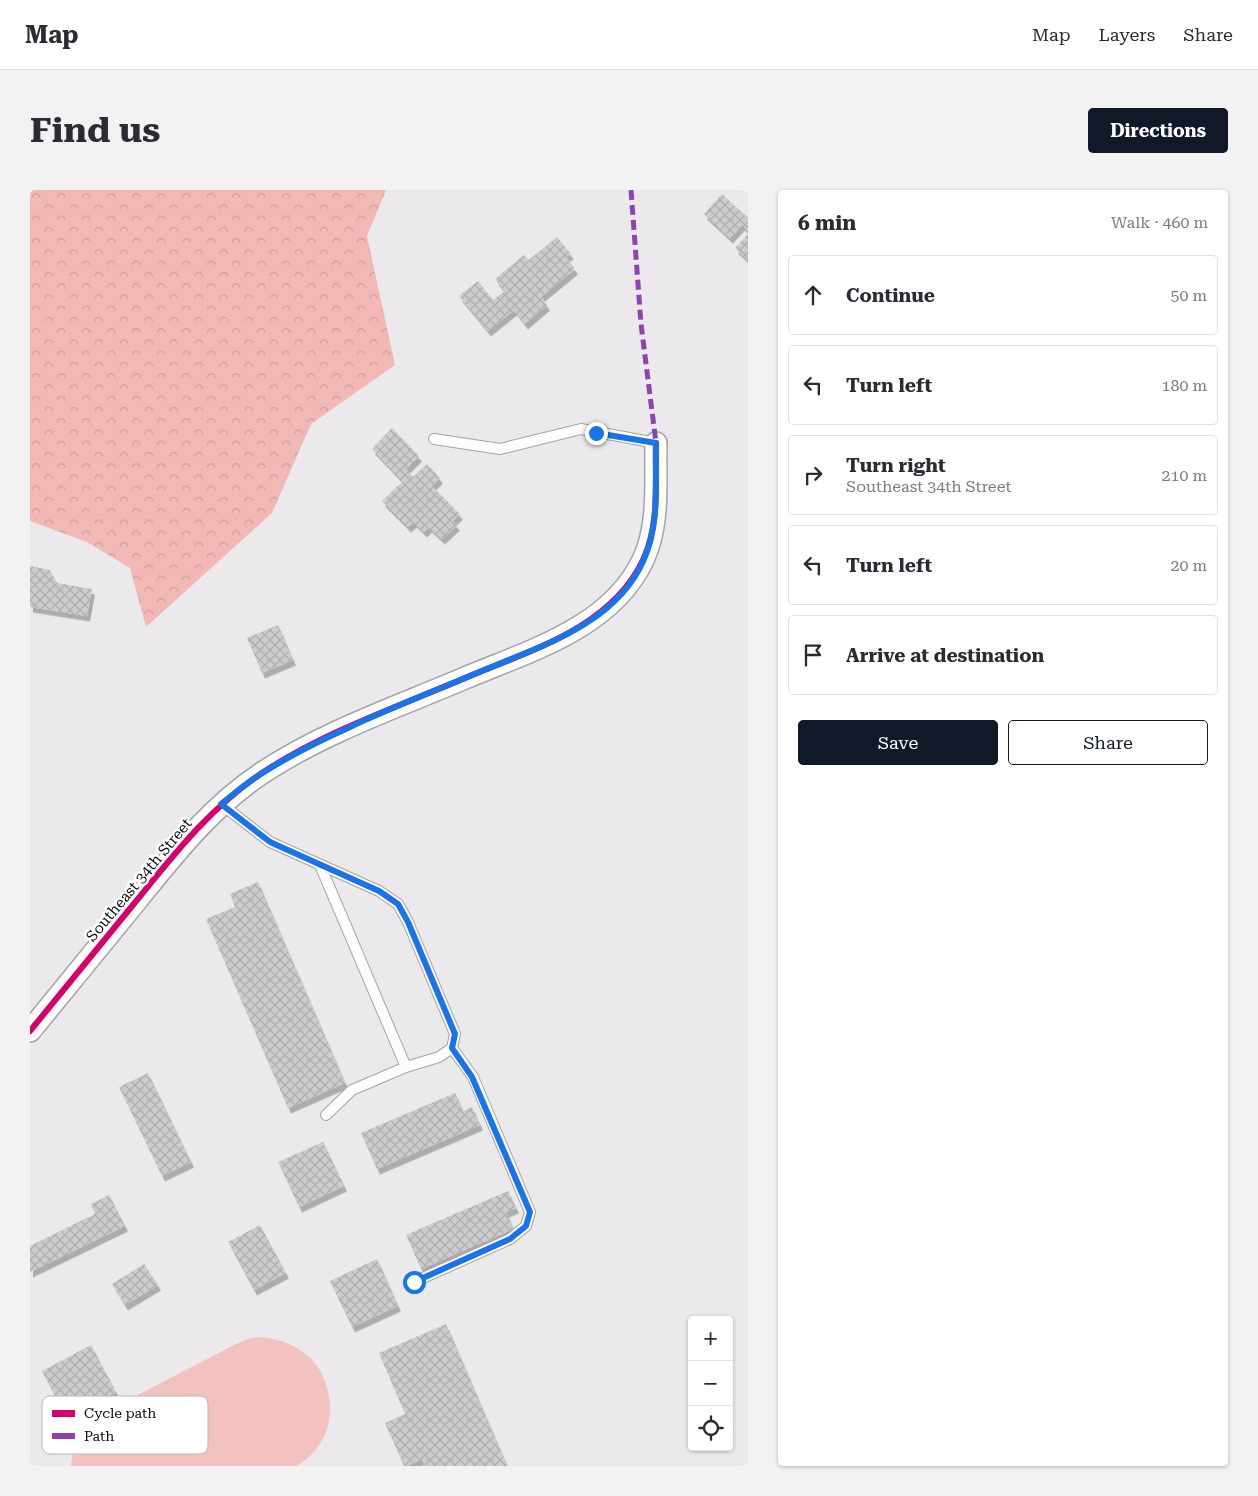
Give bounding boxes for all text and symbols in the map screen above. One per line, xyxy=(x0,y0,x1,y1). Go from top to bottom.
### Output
text: Map xyxy=(25,21,79,49)
text: Map xyxy=(1032,24,1071,45)
text: Layers xyxy=(1099,24,1155,45)
text: Share xyxy=(1183,24,1233,45)
button: Directions xyxy=(1088,108,1228,153)
text: Find us xyxy=(30,110,160,151)
text: 6 min xyxy=(798,211,856,235)
text: Walk · 460 m xyxy=(1111,213,1208,232)
icon: ahead xyxy=(799,281,827,309)
text: Continue xyxy=(846,284,935,307)
text: 50 m xyxy=(1170,286,1207,305)
icon: left xyxy=(799,371,827,399)
text: Turn left xyxy=(846,374,932,397)
text: 180 m xyxy=(1161,376,1207,395)
route end xyxy=(585,422,608,445)
text: Turn right xyxy=(846,454,946,477)
icon: right xyxy=(799,461,827,489)
text: 210 m xyxy=(1161,466,1207,485)
text: Southeast 34th Street xyxy=(846,477,1011,496)
icon: left xyxy=(799,551,827,579)
text: Turn left xyxy=(846,554,932,577)
text: 20 m xyxy=(1170,556,1207,575)
icon: arrive xyxy=(799,641,827,669)
text: Arrive at destination xyxy=(846,644,1044,667)
button: Save xyxy=(798,720,998,765)
button: Share xyxy=(1008,720,1208,765)
street label: Southeast 34th Street xyxy=(82,814,196,945)
route start xyxy=(403,1271,426,1294)
map controls xyxy=(688,1316,733,1451)
button: + xyxy=(688,1316,733,1361)
button: − xyxy=(688,1361,733,1406)
legend xyxy=(42,1396,208,1454)
text: Cycle path xyxy=(84,1405,156,1421)
button: locate xyxy=(688,1406,733,1451)
text: Path xyxy=(84,1428,114,1444)

